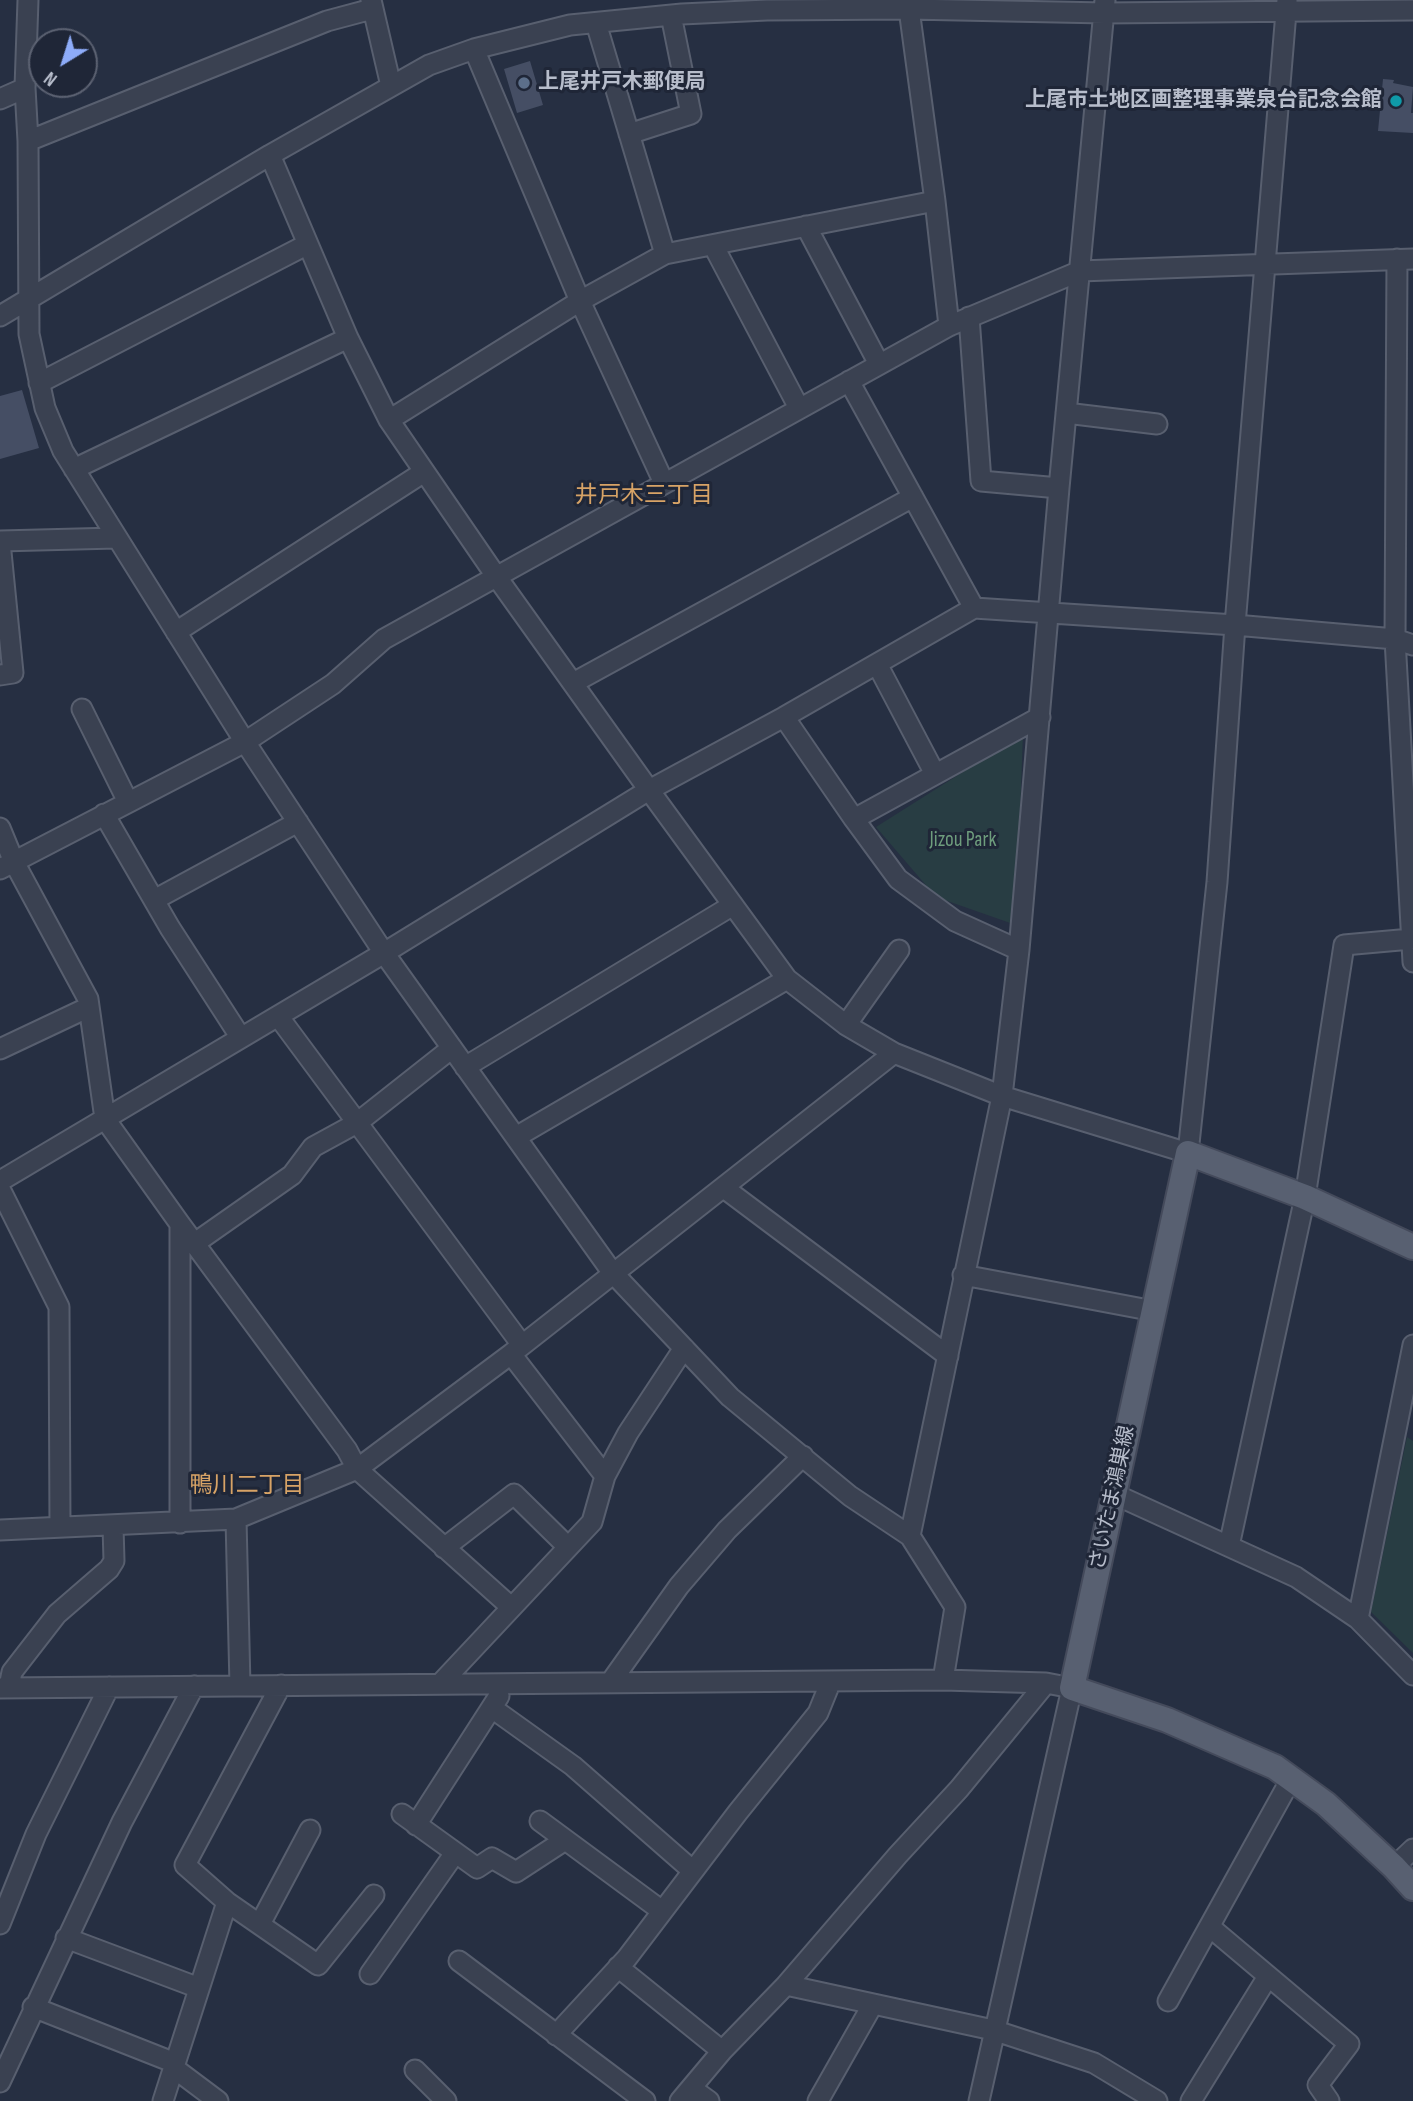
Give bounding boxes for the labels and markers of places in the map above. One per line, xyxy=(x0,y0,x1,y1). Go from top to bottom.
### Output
place label: 上尾井戸木郵便局 xyxy=(538,70,706,96)
marker: 上尾井戸木郵便局 xyxy=(516,75,532,91)
place label: 上尾市土地区画整理事業泉台記念会館 xyxy=(1025,88,1382,114)
marker: 上尾市土地区画整理事業泉台記念会館 xyxy=(1388,93,1404,109)

